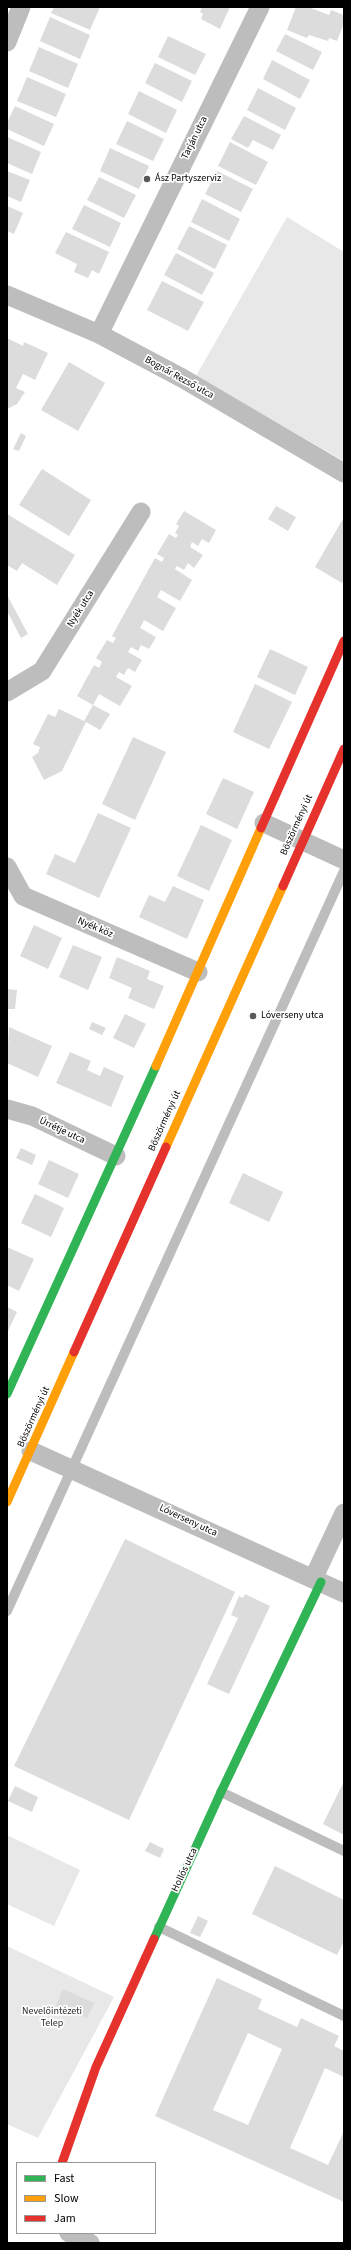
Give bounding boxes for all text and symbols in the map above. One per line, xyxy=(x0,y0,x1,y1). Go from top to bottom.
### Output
street label: Tarján utca xyxy=(179,115,211,161)
place label: Ász Partyszerviz xyxy=(155,173,221,185)
marker: Ász Partyszerviz xyxy=(142,174,152,184)
street label: Bognár Rezső utca xyxy=(142,354,216,402)
street label: Nyék utca xyxy=(65,588,97,630)
street label: Böszörményi út xyxy=(278,793,316,857)
street label: Nyék köz xyxy=(75,915,115,941)
place label: Lóverseny utca xyxy=(261,1010,324,1022)
marker: Lóverseny utca xyxy=(248,1011,258,1021)
street label: Böszörményi út xyxy=(146,1089,184,1153)
street label: Úrrétje utca xyxy=(37,1115,87,1147)
street label: Böszörményi út xyxy=(15,1385,53,1449)
street label: Lóverseny utca xyxy=(157,1502,219,1540)
street label: Hollós utca xyxy=(170,1846,200,1894)
park label: Nevelőintézeti Telep xyxy=(22,2006,82,2030)
legend xyxy=(16,2162,156,2234)
text: Fast xyxy=(54,2170,74,2187)
text: Slow xyxy=(54,2190,79,2207)
text: Jam xyxy=(54,2210,76,2227)

